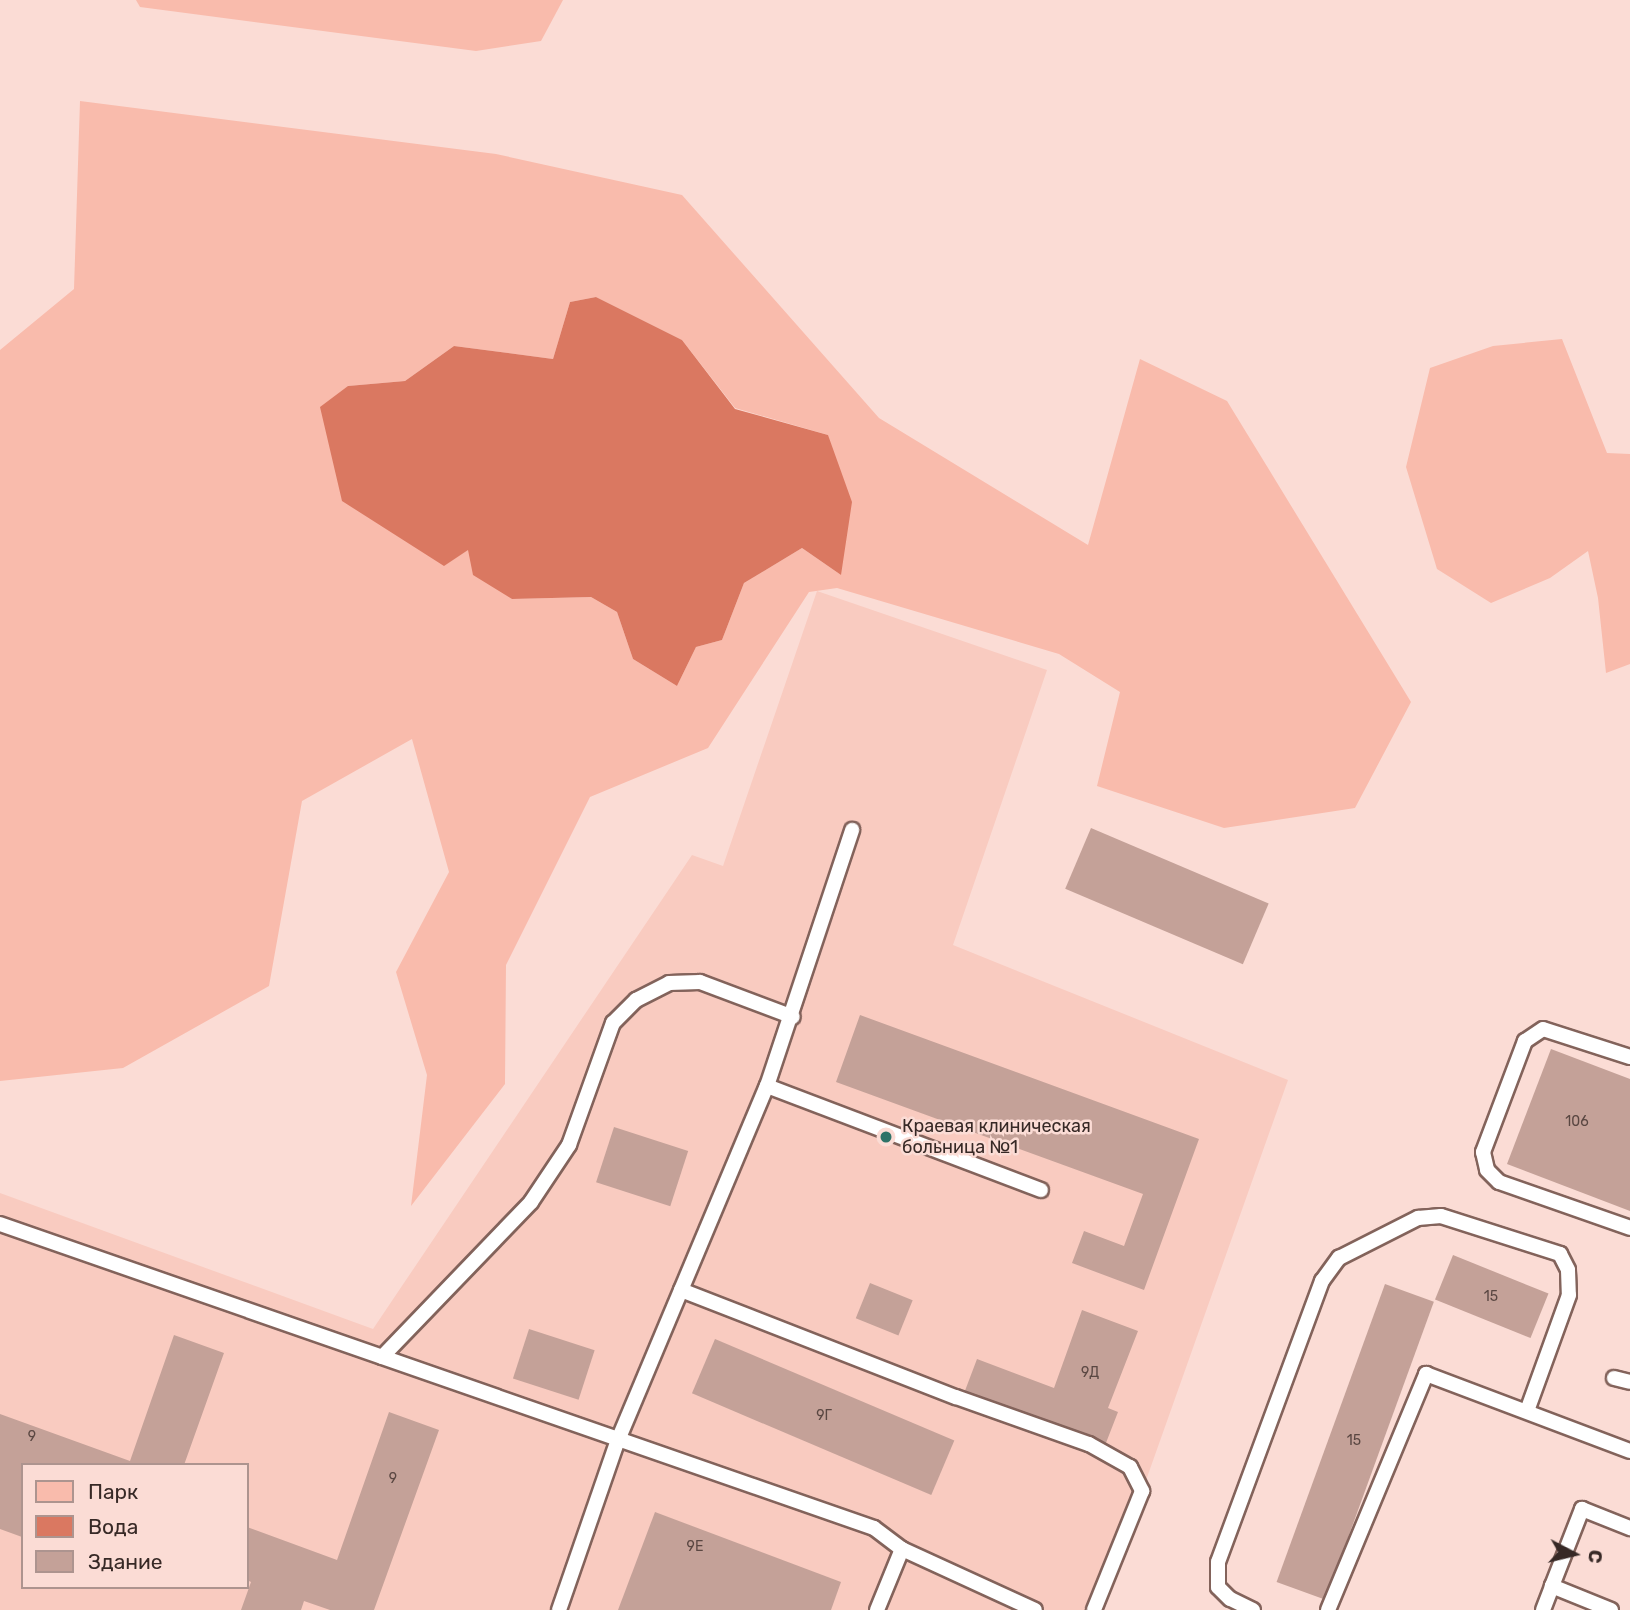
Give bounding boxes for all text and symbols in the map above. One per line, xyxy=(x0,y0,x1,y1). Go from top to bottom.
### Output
house number: 106 xyxy=(1565,1114,1589,1130)
place label: Краевая клиническая больница №1 xyxy=(902,1116,1091,1158)
marker: Краевая клиническая больница №1 xyxy=(876,1127,896,1147)
house number: 15 xyxy=(1484,1289,1498,1305)
house number: 9Д xyxy=(1081,1365,1099,1381)
house number: 9Г xyxy=(816,1408,832,1424)
house number: 9 xyxy=(28,1429,36,1445)
house number: 15 xyxy=(1347,1433,1361,1449)
legend xyxy=(21,1463,248,1589)
house number: 9 xyxy=(389,1471,397,1487)
text: Парк xyxy=(88,1479,138,1504)
text: Вода xyxy=(88,1514,138,1539)
north arrow xyxy=(1539,1519,1609,1589)
house number: 9Е xyxy=(687,1539,703,1555)
text: Здание xyxy=(88,1549,163,1574)
text: С xyxy=(1583,1549,1608,1565)

